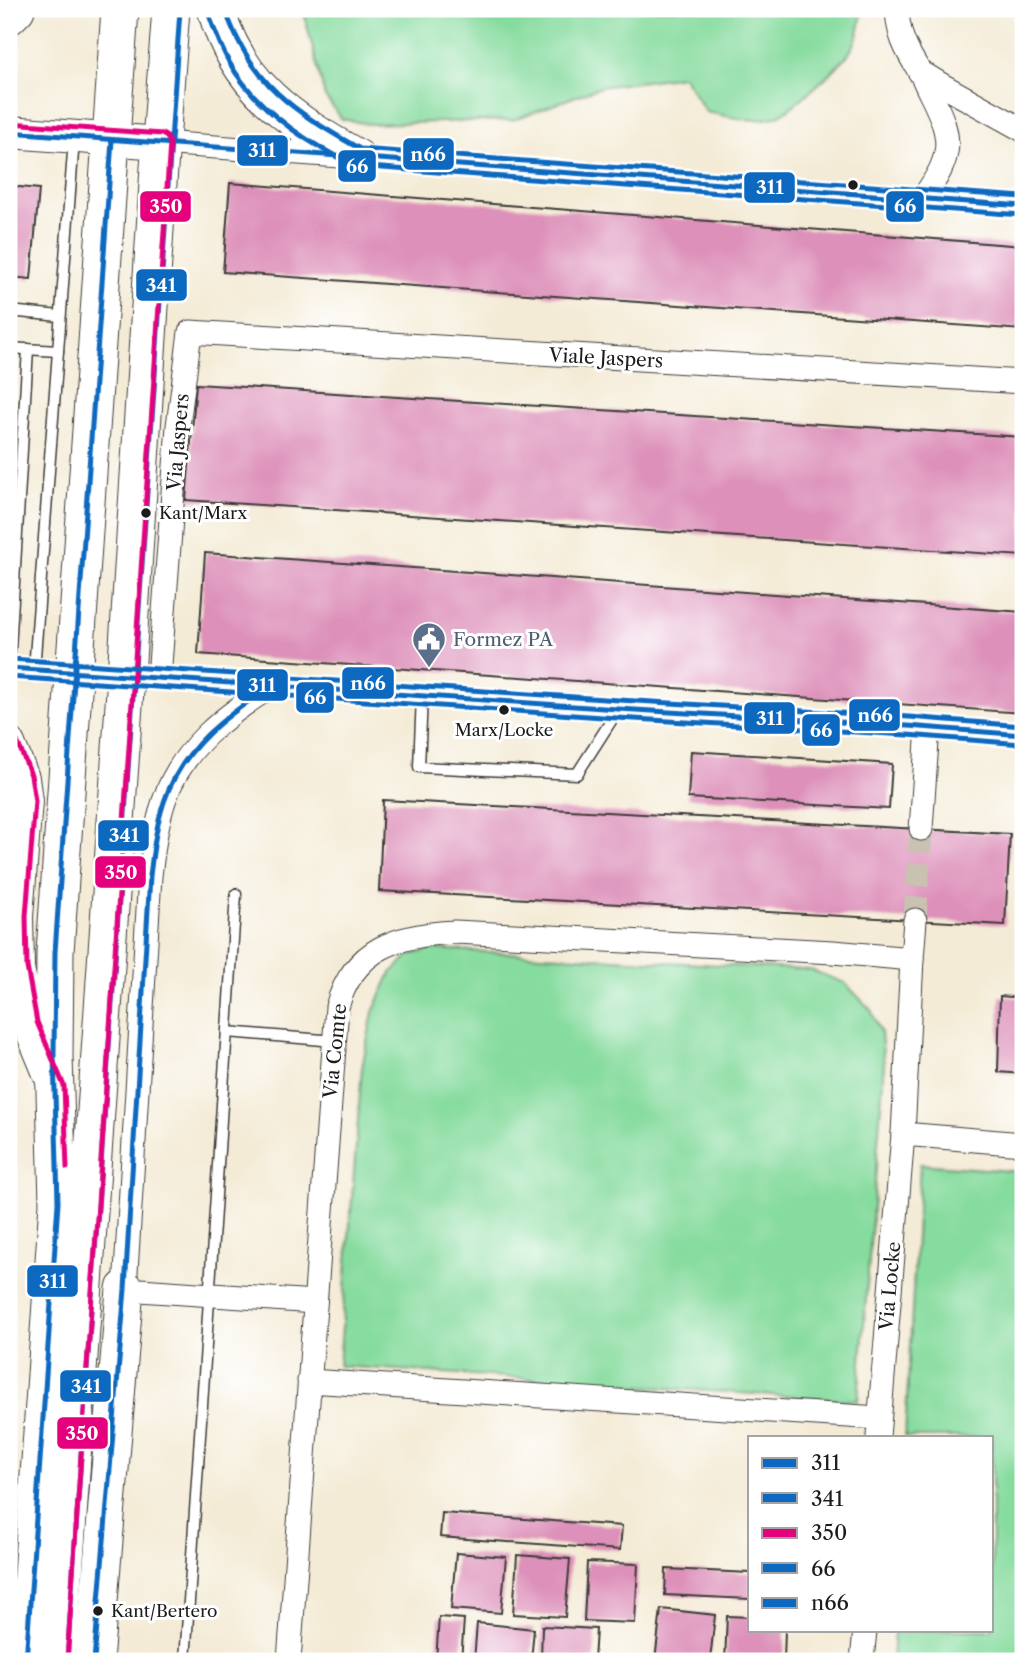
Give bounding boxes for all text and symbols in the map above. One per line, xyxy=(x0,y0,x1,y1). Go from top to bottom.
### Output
line badge: 311 xyxy=(236,134,289,167)
line badge: n66 xyxy=(402,137,455,171)
text: 311 xyxy=(248,139,276,162)
text: n66 xyxy=(410,143,446,166)
line badge: 66 xyxy=(337,149,377,183)
text: 66 xyxy=(346,155,368,178)
line badge: 311 xyxy=(743,171,796,204)
text: 311 xyxy=(756,176,784,199)
unlabelled marker xyxy=(846,178,860,192)
line badge: 350 xyxy=(139,190,192,223)
line badge: 66 xyxy=(885,190,925,223)
text: 350 xyxy=(149,195,183,218)
text: 66 xyxy=(894,195,916,218)
line badge: 341 xyxy=(135,268,188,302)
text: 341 xyxy=(146,274,177,297)
street label: Viale Jaspers xyxy=(547,343,664,372)
street label: Via Jaspers xyxy=(162,392,194,493)
place label: Kant/Marx xyxy=(159,503,247,523)
marker: Kant/Marx xyxy=(139,506,153,520)
public building icon: Formez PA xyxy=(410,620,448,669)
place label: Formez PA xyxy=(453,628,554,651)
line badge: n66 xyxy=(341,666,395,700)
line badge: 311 xyxy=(236,668,289,702)
text: n66 xyxy=(350,672,386,695)
text: 311 xyxy=(248,674,276,697)
line badge: 66 xyxy=(295,681,335,714)
text: 66 xyxy=(304,686,326,709)
line badge: n66 xyxy=(848,698,901,732)
line badge: 311 xyxy=(743,701,796,735)
marker: Marx/Locke xyxy=(497,703,511,717)
text: n66 xyxy=(857,704,893,727)
text: 311 xyxy=(756,707,784,730)
line badge: 66 xyxy=(801,713,841,747)
text: 66 xyxy=(810,719,832,742)
place label: Marx/Locke xyxy=(455,720,553,740)
line badge: 341 xyxy=(97,819,150,852)
text: 341 xyxy=(109,824,140,847)
line badge: 350 xyxy=(94,855,147,889)
text: 350 xyxy=(104,861,138,884)
street label: Via Comte xyxy=(318,1002,351,1101)
street label: Via Locke xyxy=(875,1241,905,1332)
line badge: 311 xyxy=(26,1264,79,1298)
text: 311 xyxy=(39,1270,67,1293)
line badge: 341 xyxy=(59,1369,112,1403)
text: 341 xyxy=(71,1375,102,1398)
line badge: 350 xyxy=(56,1416,109,1450)
text: 350 xyxy=(65,1422,99,1445)
legend xyxy=(748,1436,993,1632)
text: 311 xyxy=(811,1450,840,1475)
text: 341 xyxy=(811,1486,844,1511)
text: 350 xyxy=(811,1520,847,1545)
text: 66 xyxy=(811,1556,836,1581)
text: n66 xyxy=(811,1590,849,1615)
place label: Kant/Bertero xyxy=(111,1601,217,1621)
marker: Kant/Bertero xyxy=(91,1604,105,1618)

